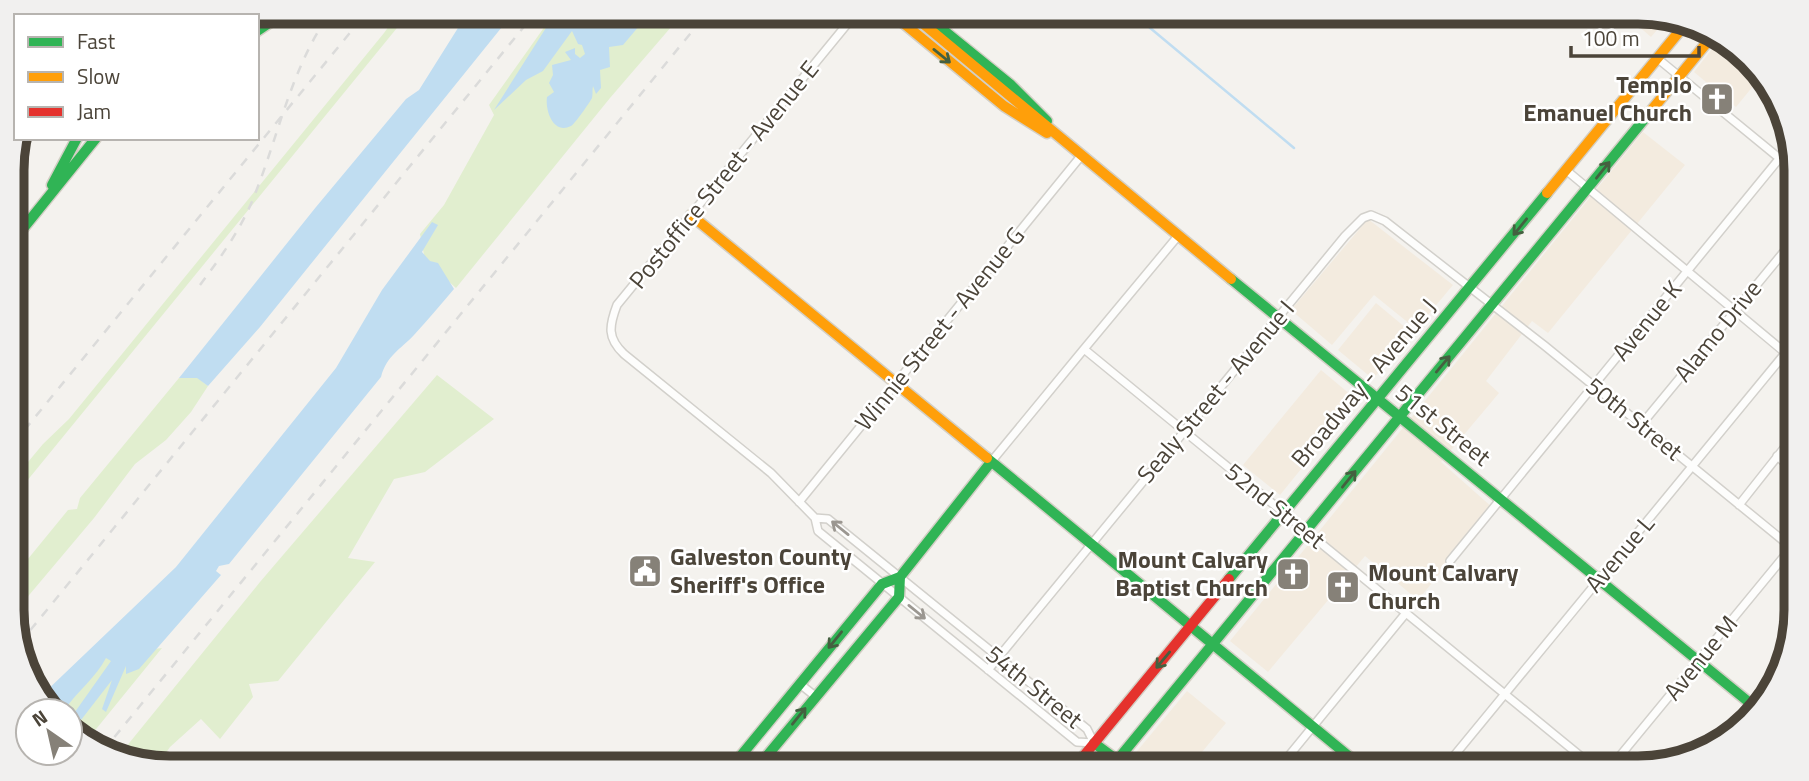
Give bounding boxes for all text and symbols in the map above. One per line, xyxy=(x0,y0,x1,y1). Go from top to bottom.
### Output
legend xyxy=(14,14,259,140)
scale bar xyxy=(1571,14,1699,58)
text: 100 m xyxy=(1582,22,1639,54)
text: Fast xyxy=(77,25,116,57)
one-way arrow xyxy=(933,48,951,63)
street label: Postoffice Street - Avenue E xyxy=(620,52,827,296)
text: Slow xyxy=(77,60,120,92)
place label: Templo Emanuel Church xyxy=(1523,66,1692,130)
church icon: Templo Emanuel Church xyxy=(1698,80,1736,118)
text: Jam xyxy=(77,95,111,127)
one-way arrow xyxy=(1595,161,1610,179)
one-way arrow xyxy=(1512,217,1528,235)
street label: Winnie Street - Avenue G xyxy=(846,219,1033,438)
street label: Alamo Drive xyxy=(1665,271,1770,389)
street label: Avenue K xyxy=(1603,272,1690,368)
street label: Broadway - Avenue J xyxy=(1282,290,1445,474)
street label: Sealy Street - Avenue I xyxy=(1128,292,1303,491)
one-way arrow xyxy=(1435,356,1451,374)
street label: 50th Street xyxy=(1578,368,1691,469)
street label: 51st Street xyxy=(1388,374,1500,474)
street label: 52nd Street xyxy=(1218,454,1334,557)
one-way arrow xyxy=(1341,470,1357,488)
street label: Avenue L xyxy=(1576,506,1663,600)
one-way arrow xyxy=(831,521,850,536)
place label: Galveston County Sheriff's Office xyxy=(670,538,852,602)
place label: Mount Calvary Baptist Church xyxy=(1115,541,1268,605)
public building icon: Galveston County Sheriff's Office xyxy=(626,552,664,590)
place label: Mount Calvary Church xyxy=(1368,554,1519,618)
church icon: Mount Calvary Baptist Church xyxy=(1274,555,1312,593)
church icon: Mount Calvary Church xyxy=(1324,568,1362,606)
one-way arrow xyxy=(908,605,926,620)
street label: Avenue M xyxy=(1655,607,1746,708)
one-way arrow xyxy=(828,631,843,649)
street label: 54th Street xyxy=(978,636,1091,737)
one-way arrow xyxy=(1155,651,1171,669)
north arrow xyxy=(14,697,84,767)
text: N xyxy=(26,702,53,733)
one-way arrow xyxy=(791,707,807,725)

